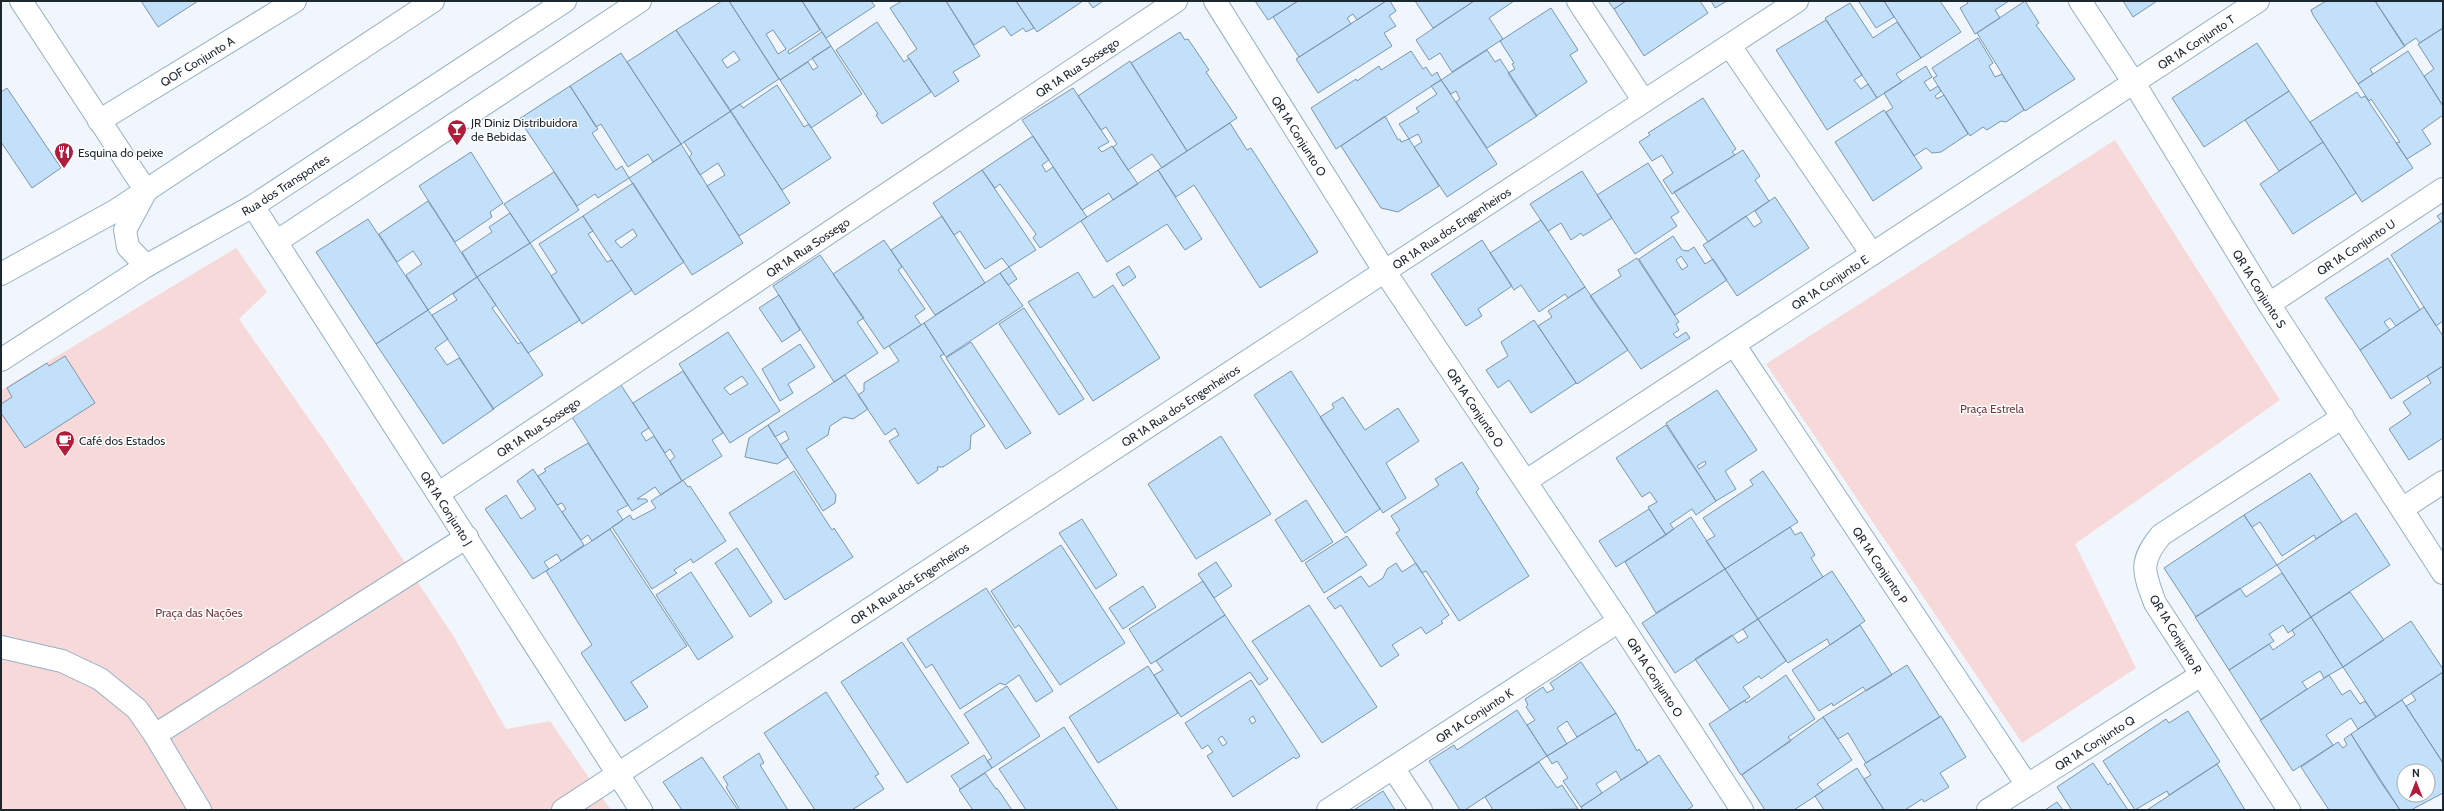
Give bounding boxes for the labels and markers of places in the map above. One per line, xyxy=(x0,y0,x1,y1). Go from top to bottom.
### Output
place label: JR Diniz Distribuidora de Bebidas xyxy=(470,115,578,144)
bar icon: JR Diniz Distribuidora de Bebidas xyxy=(446,118,468,146)
restaurant icon: Esquina do peixe xyxy=(53,141,75,169)
place label: Esquina do peixe xyxy=(78,145,163,160)
cafe icon: Café dos Estados xyxy=(54,429,76,457)
place label: Café dos Estados xyxy=(79,433,165,448)

